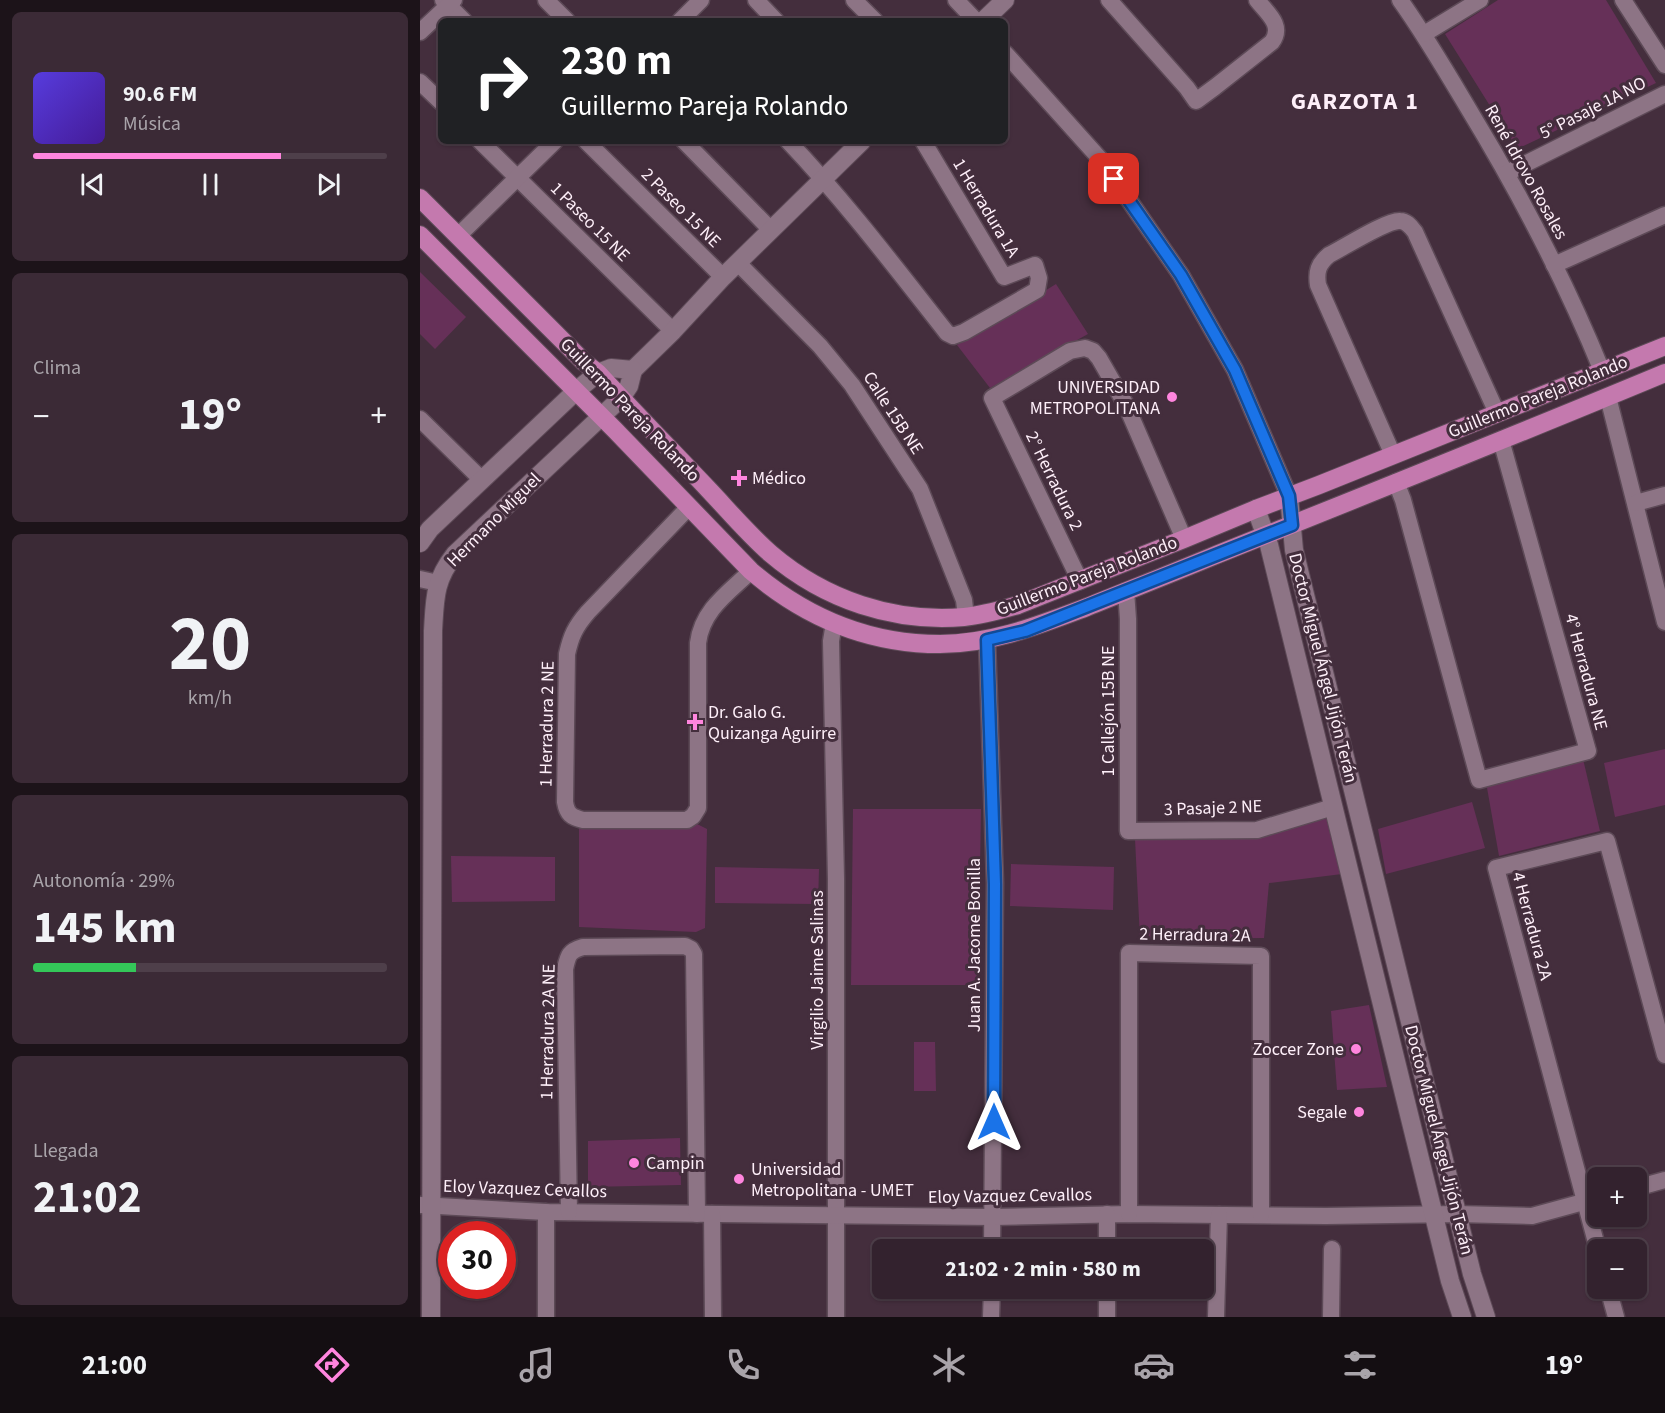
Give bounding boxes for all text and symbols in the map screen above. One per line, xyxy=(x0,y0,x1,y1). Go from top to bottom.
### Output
text: 230 m xyxy=(561,31,672,91)
icon: right xyxy=(462,42,540,120)
street label: 5° Pasaje 1A NO xyxy=(1535,70,1651,146)
text: 90.6 FM xyxy=(123,78,197,110)
district label: GARZOTA 1 xyxy=(1291,84,1419,119)
text: Guillermo Pareja Rolando xyxy=(561,87,848,126)
street label: René Idrovo Rosales xyxy=(1478,100,1574,244)
text: Música xyxy=(123,110,181,138)
pin xyxy=(1088,153,1139,204)
street label: 1 Herradura 1A xyxy=(947,154,1026,262)
icon: arrive xyxy=(1097,162,1130,195)
street label: 2 Paseo 15 NE xyxy=(636,163,726,253)
icon: previous xyxy=(76,168,109,201)
icon: pause xyxy=(194,168,227,201)
icon: next xyxy=(312,168,345,201)
street label: 1 Paseo 15 NE xyxy=(545,177,635,267)
street label: Guillermo Pareja Rolando xyxy=(554,332,706,488)
street label: Guillermo Pareja Rolando xyxy=(1444,350,1632,444)
text: Clima xyxy=(33,354,81,382)
street label: Calle 15B NE xyxy=(857,367,929,459)
place label: UNIVERSIDAD METROPOLITANA xyxy=(1030,375,1160,421)
text: 19° xyxy=(178,383,242,447)
marker: UNIVERSIDAD METROPOLITANA xyxy=(1165,390,1179,404)
text: − xyxy=(33,393,49,440)
text: + xyxy=(371,393,387,440)
street label: 2° Herradura 2 xyxy=(1019,427,1089,535)
place label: Médico xyxy=(752,466,806,491)
street label: Hermano Miguel xyxy=(441,467,547,573)
marker: Médico xyxy=(730,469,748,487)
street label: Guillermo Pareja Rolando xyxy=(993,530,1181,622)
street label: Doctor Miguel Ángel Jijón Terán xyxy=(1282,550,1364,786)
text: 20 xyxy=(169,589,251,700)
street label: 4° Herradura NE xyxy=(1558,611,1614,733)
street label: 1 Callejón 15B NE xyxy=(1096,646,1121,776)
street label: 1 Herradura 2 NE xyxy=(533,661,561,787)
text: km/h xyxy=(188,684,232,712)
place label: Dr. Galo G. Quizanga Aguirre xyxy=(708,700,836,746)
marker: Dr. Galo G. Quizanga Aguirre xyxy=(686,713,704,731)
street label: 3 Pasaje 2 NE xyxy=(1163,794,1263,822)
street label: Juan A. Jacome Bonilla xyxy=(962,858,987,1032)
text: Autonomía · 29% xyxy=(33,867,175,895)
street label: 4 Herradura 2A xyxy=(1506,869,1559,983)
street label: Virgilio Jaime Salinas xyxy=(805,890,830,1050)
text: 145 km xyxy=(33,896,177,960)
street label: 2 Herradura 2A xyxy=(1139,922,1251,948)
street label: 1 Herradura 2A NE xyxy=(534,964,562,1100)
street label: Doctor Miguel Ángel Jijón Terán xyxy=(1398,1022,1480,1258)
place label: Zoccer Zone xyxy=(1253,1037,1344,1062)
marker: Zoccer Zone xyxy=(1349,1042,1363,1056)
position arrow xyxy=(962,1090,1026,1154)
place label: Segale xyxy=(1297,1100,1347,1125)
marker: Segale xyxy=(1352,1105,1366,1119)
text: Llegada xyxy=(33,1137,99,1165)
place label: Campin xyxy=(646,1151,705,1176)
marker: Campin xyxy=(627,1156,641,1170)
place label: Universidad Metropolitana - UMET xyxy=(751,1157,914,1203)
text: 21:02 xyxy=(33,1166,142,1230)
map controls xyxy=(1587,1167,1647,1299)
button: + xyxy=(1587,1167,1647,1227)
marker: Universidad Metropolitana - UMET xyxy=(732,1172,746,1186)
street label: Eloy Vazquez Cevallos xyxy=(443,1174,607,1204)
street label: Eloy Vazquez Cevallos xyxy=(928,1182,1092,1210)
speed limit sign: 30 xyxy=(438,1221,516,1299)
button: − xyxy=(1587,1239,1647,1299)
text: 21:02 · 2 min · 580 m xyxy=(945,1253,1141,1285)
icon: directions xyxy=(311,1344,353,1386)
icon: music xyxy=(516,1344,558,1386)
icon: phone xyxy=(722,1344,764,1386)
icon: climate xyxy=(928,1344,970,1386)
icon: car xyxy=(1133,1344,1175,1386)
icon: filters xyxy=(1339,1344,1381,1386)
text: 21:00 xyxy=(82,1346,147,1385)
text: 19° xyxy=(1545,1346,1583,1385)

